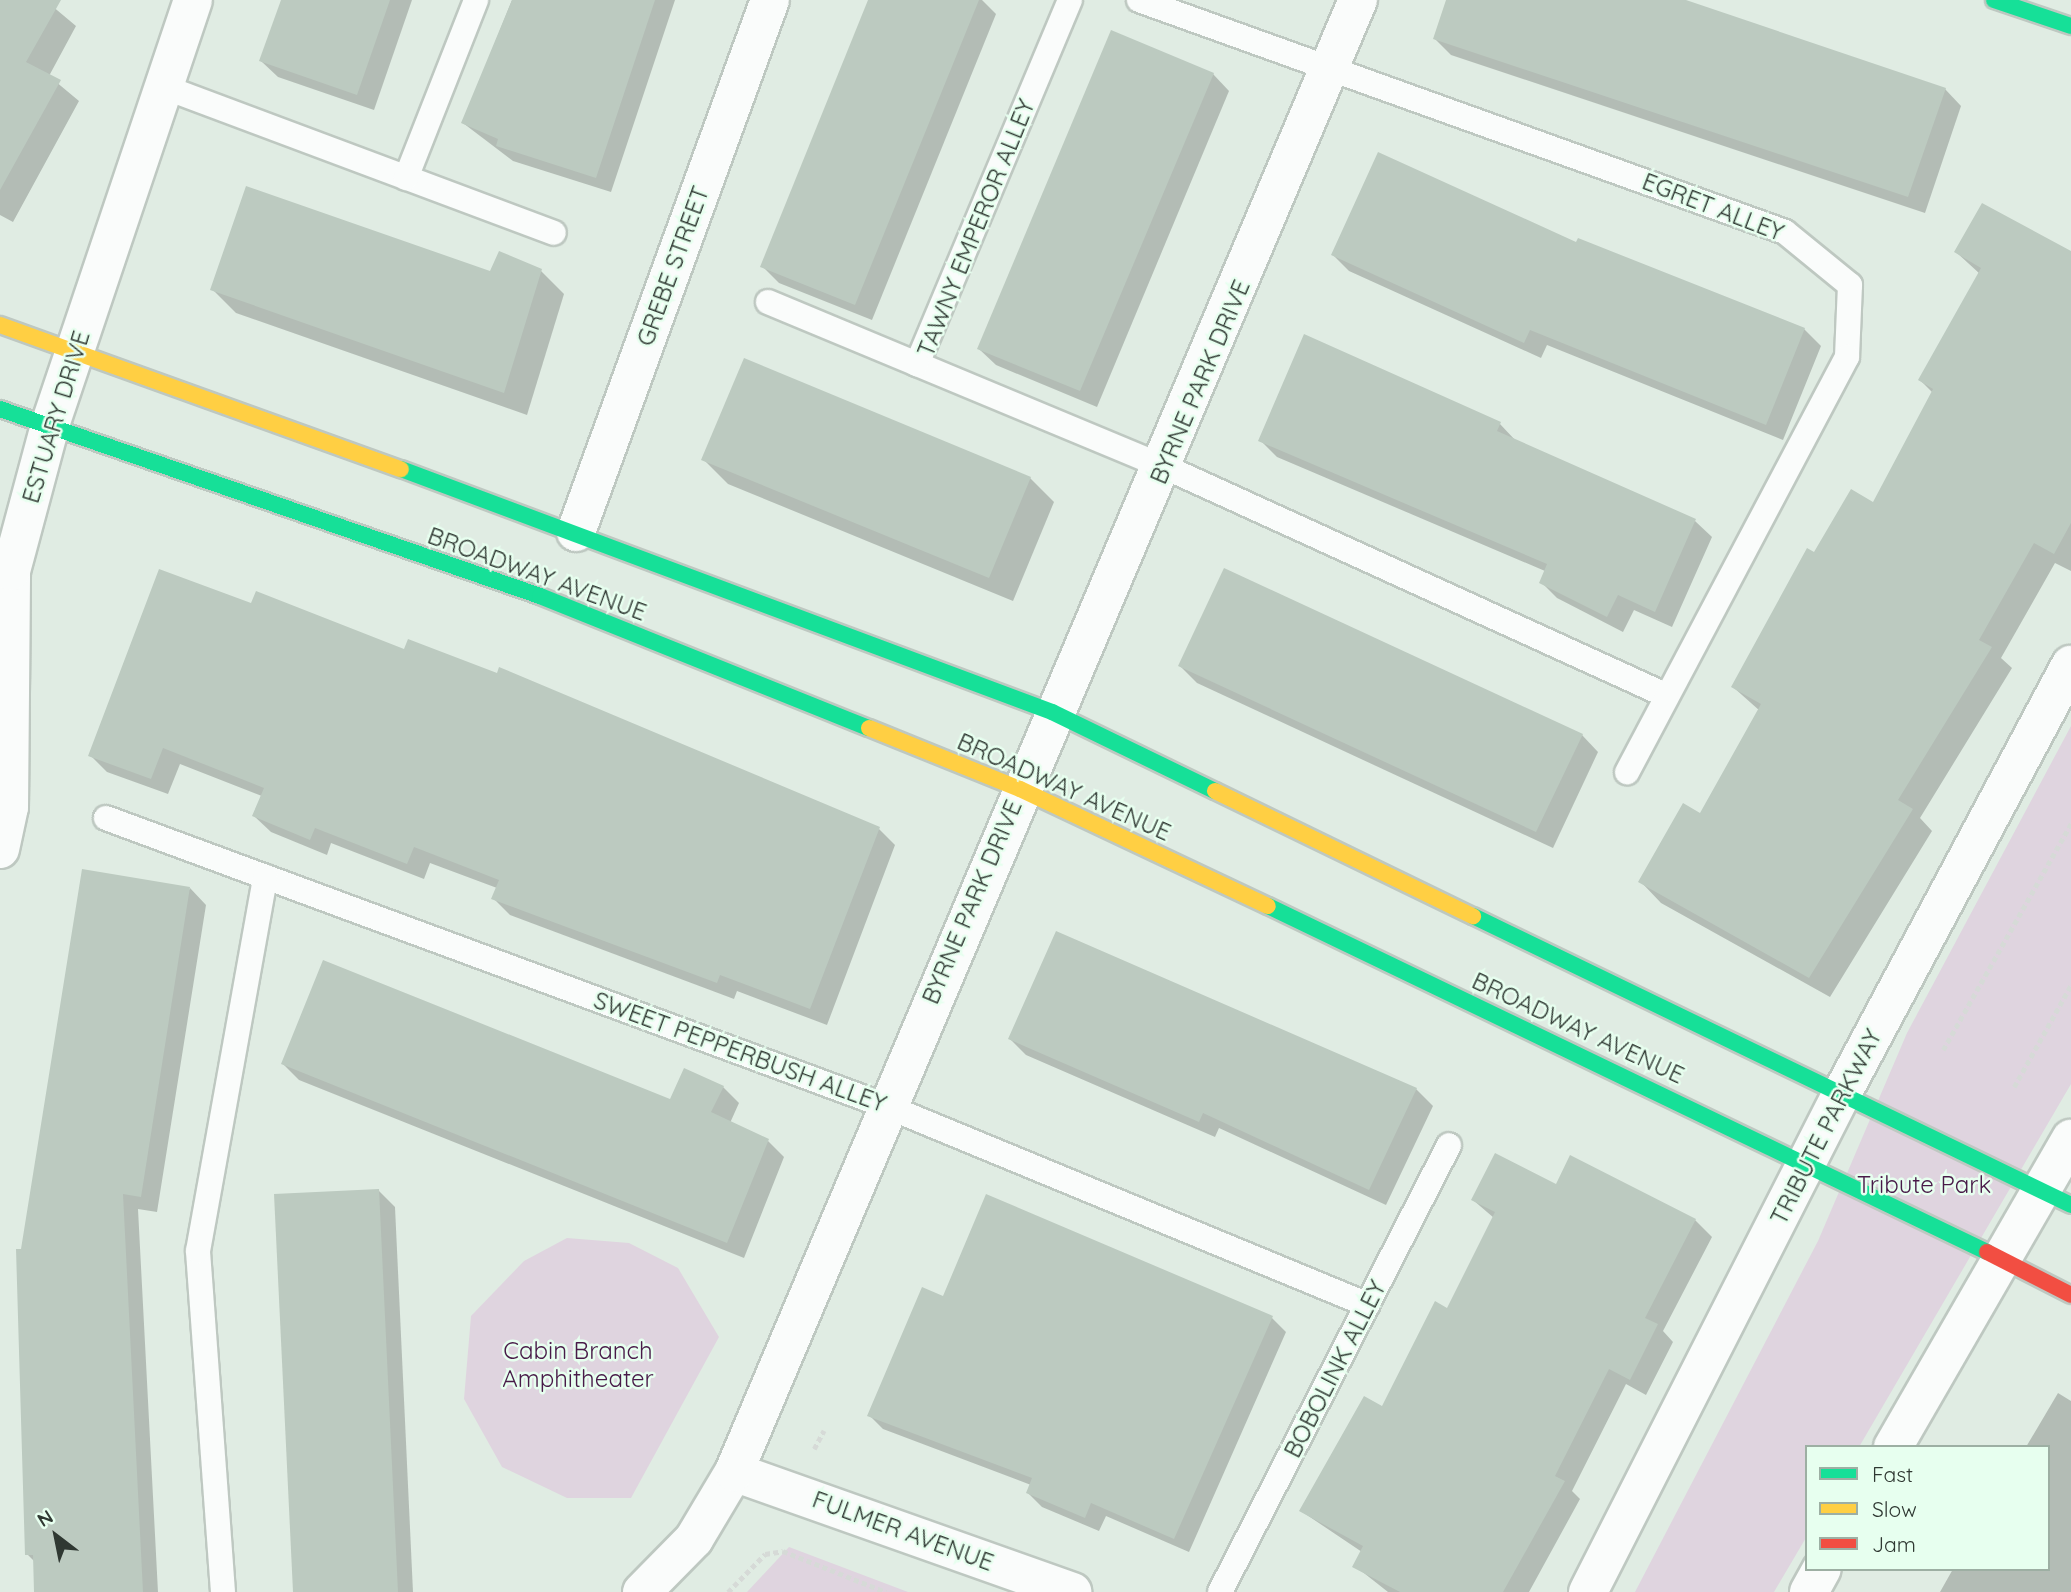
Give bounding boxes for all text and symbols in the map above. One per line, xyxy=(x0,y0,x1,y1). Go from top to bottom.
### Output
street label: TAWNY EMPEROR ALLEY xyxy=(911,95,1041,361)
street label: EGRET ALLEY xyxy=(1638,167,1788,247)
street label: GREBE STREET xyxy=(631,182,715,350)
street label: BYRNE PARK DRIVE xyxy=(1144,276,1256,488)
street label: ESTUARY DRIVE xyxy=(16,327,96,507)
street label: BROADWAY AVENUE xyxy=(424,521,650,627)
street label: BROADWAY AVENUE xyxy=(953,727,1175,847)
street label: BYRNE PARK DRIVE xyxy=(916,796,1028,1008)
street label: BROADWAY AVENUE xyxy=(1467,966,1689,1090)
street label: SWEET PEPPERBUSH ALLEY xyxy=(590,986,890,1118)
street label: TRIBUTE PARKWAY xyxy=(1764,1024,1888,1230)
park label: Tribute Park xyxy=(1857,1171,1991,1199)
street label: BOBOLINK ALLEY xyxy=(1278,1276,1392,1462)
park label: Cabin Branch Amphitheater xyxy=(502,1337,654,1393)
legend xyxy=(1805,1445,2050,1571)
text: Fast xyxy=(1872,1461,1913,1487)
street label: FULMER AVENUE xyxy=(808,1485,998,1577)
text: Slow xyxy=(1872,1496,1917,1522)
north arrow xyxy=(21,1501,91,1571)
text: N xyxy=(33,1504,57,1532)
text: Jam xyxy=(1872,1531,1916,1557)

